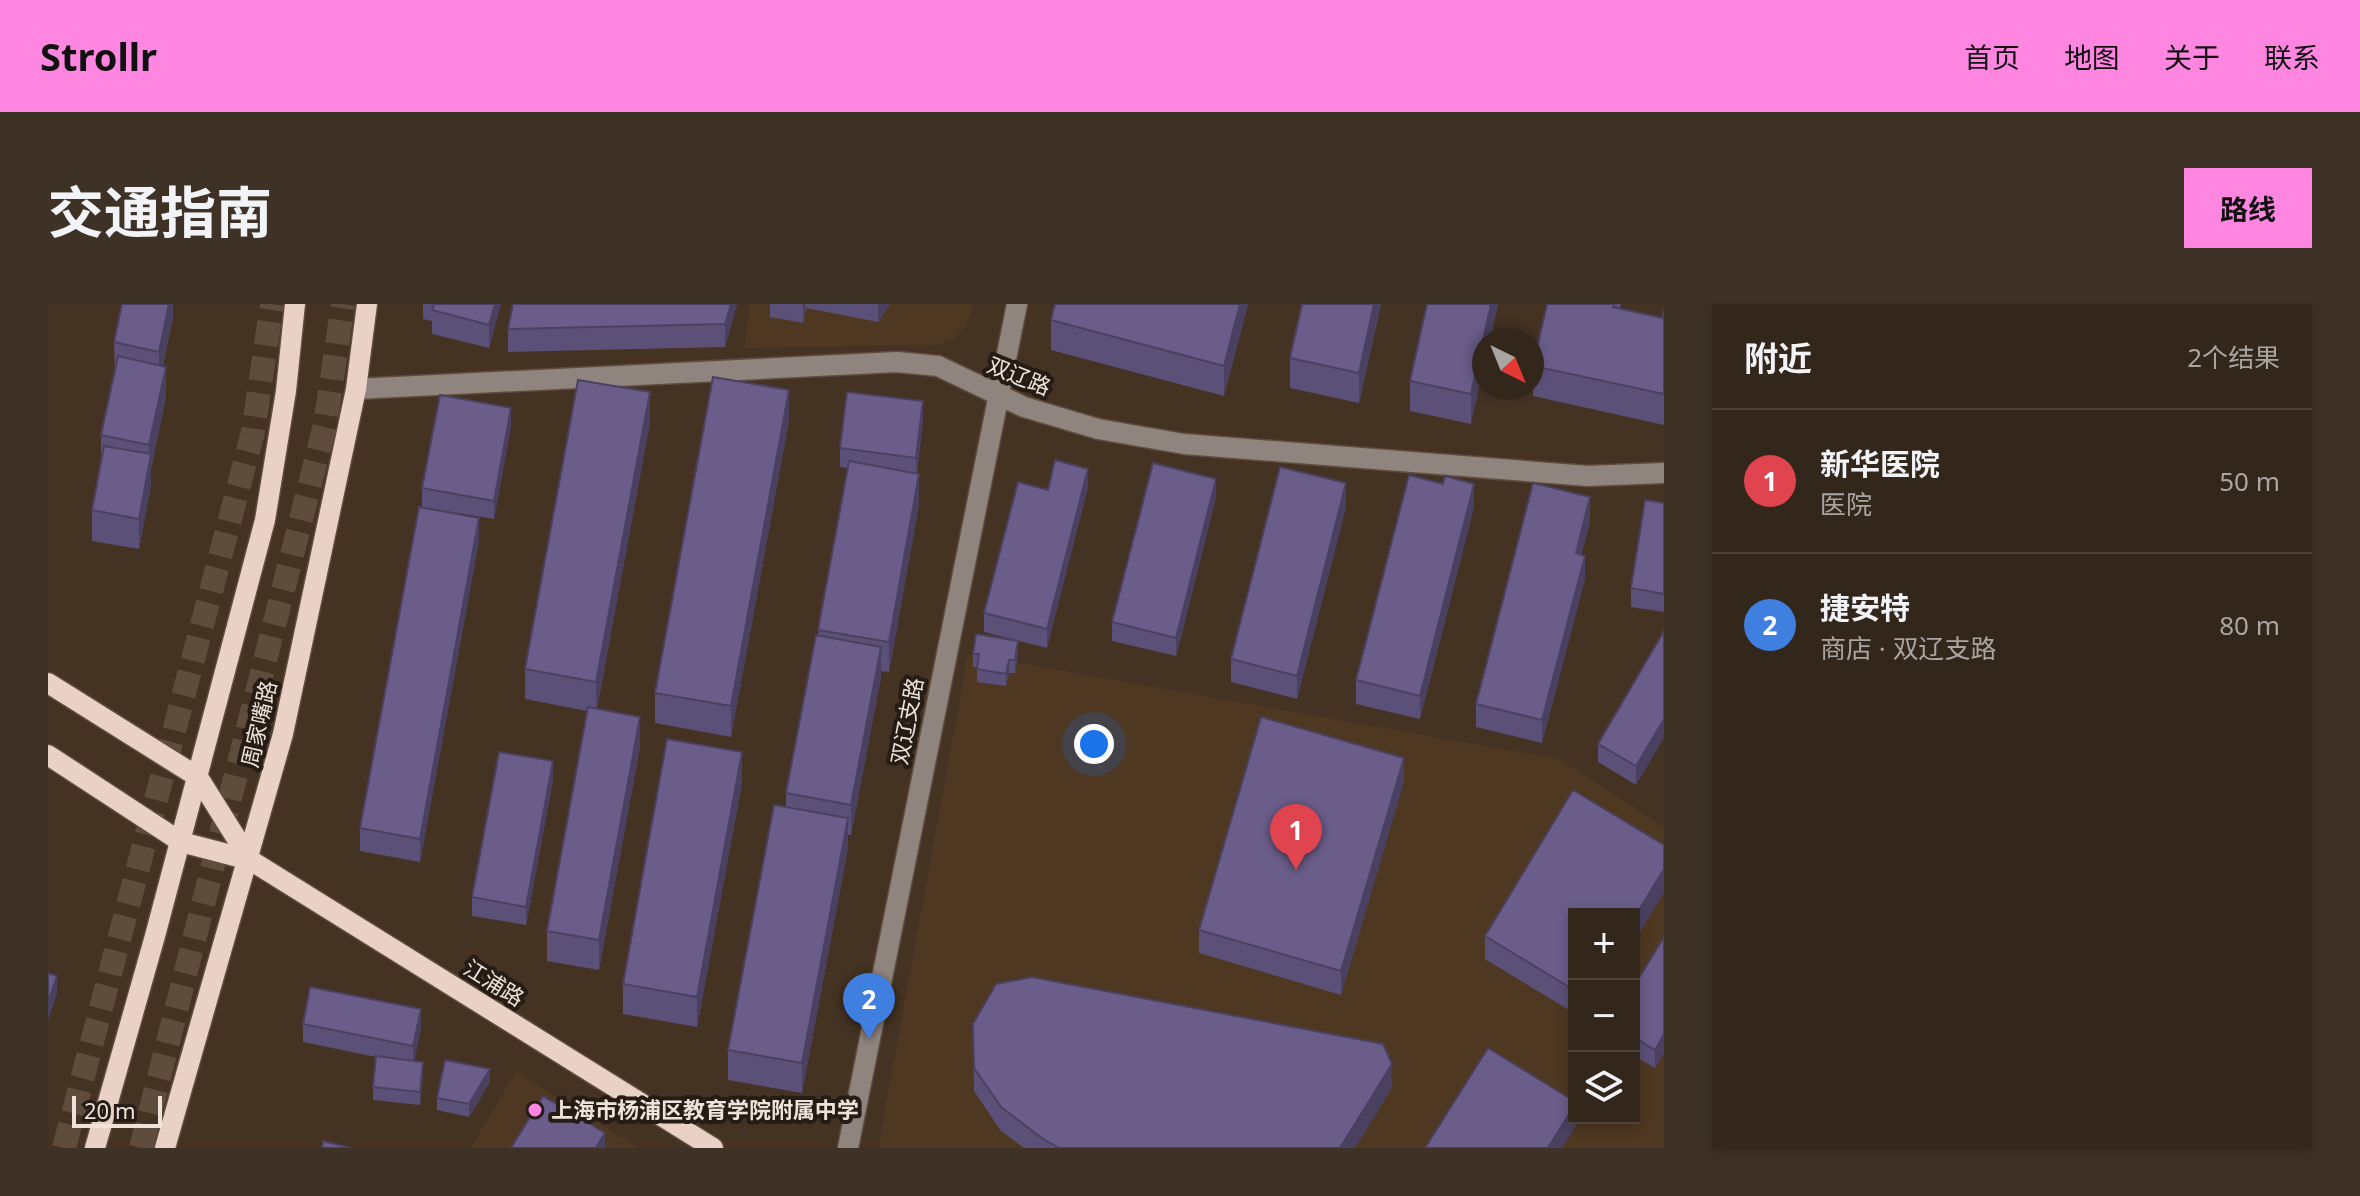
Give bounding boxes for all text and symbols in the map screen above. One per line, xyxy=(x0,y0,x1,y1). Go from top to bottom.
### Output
text: Strollr xyxy=(40,30,157,82)
text: 首页 xyxy=(1964,38,2020,76)
text: 地图 xyxy=(2064,38,2120,76)
text: 关于 xyxy=(2164,38,2220,76)
text: 联系 xyxy=(2264,38,2320,76)
button: 路线 xyxy=(2184,168,2312,248)
text: 交通指南 xyxy=(48,173,272,249)
north arrow xyxy=(1472,328,1544,400)
text: 附近 xyxy=(1744,335,1812,381)
text: 2个结果 xyxy=(2187,339,2280,375)
street label: 双辽路 xyxy=(983,349,1056,401)
text: 新华医院 xyxy=(1820,443,1940,484)
text: 1 xyxy=(1763,463,1777,499)
text: 50 m xyxy=(2219,463,2280,499)
text: 医院 xyxy=(1820,486,1872,522)
text: 捷安特 xyxy=(1820,587,1910,628)
text: 2 xyxy=(1763,607,1777,643)
text: 80 m xyxy=(2219,607,2280,643)
text: 商店 · 双辽支路 xyxy=(1820,630,1997,666)
street label: 双辽支路 xyxy=(883,675,929,767)
street label: 周家嘴路 xyxy=(234,678,283,770)
your location xyxy=(1074,724,1114,764)
pin: 1 xyxy=(1270,804,1322,870)
map controls xyxy=(1568,908,1640,1124)
button: + xyxy=(1568,908,1640,980)
street label: 江浦路 xyxy=(459,952,530,1012)
pin: 2 xyxy=(843,973,895,1039)
button: − xyxy=(1568,980,1640,1052)
button: layers xyxy=(1568,1052,1640,1124)
scale bar xyxy=(72,1092,162,1128)
place label: 上海市杨浦区教育学院附属中学 xyxy=(551,1094,859,1124)
text: 20 m xyxy=(84,1095,135,1125)
marker: 上海市杨浦区教育学院附属中学 xyxy=(526,1101,544,1119)

